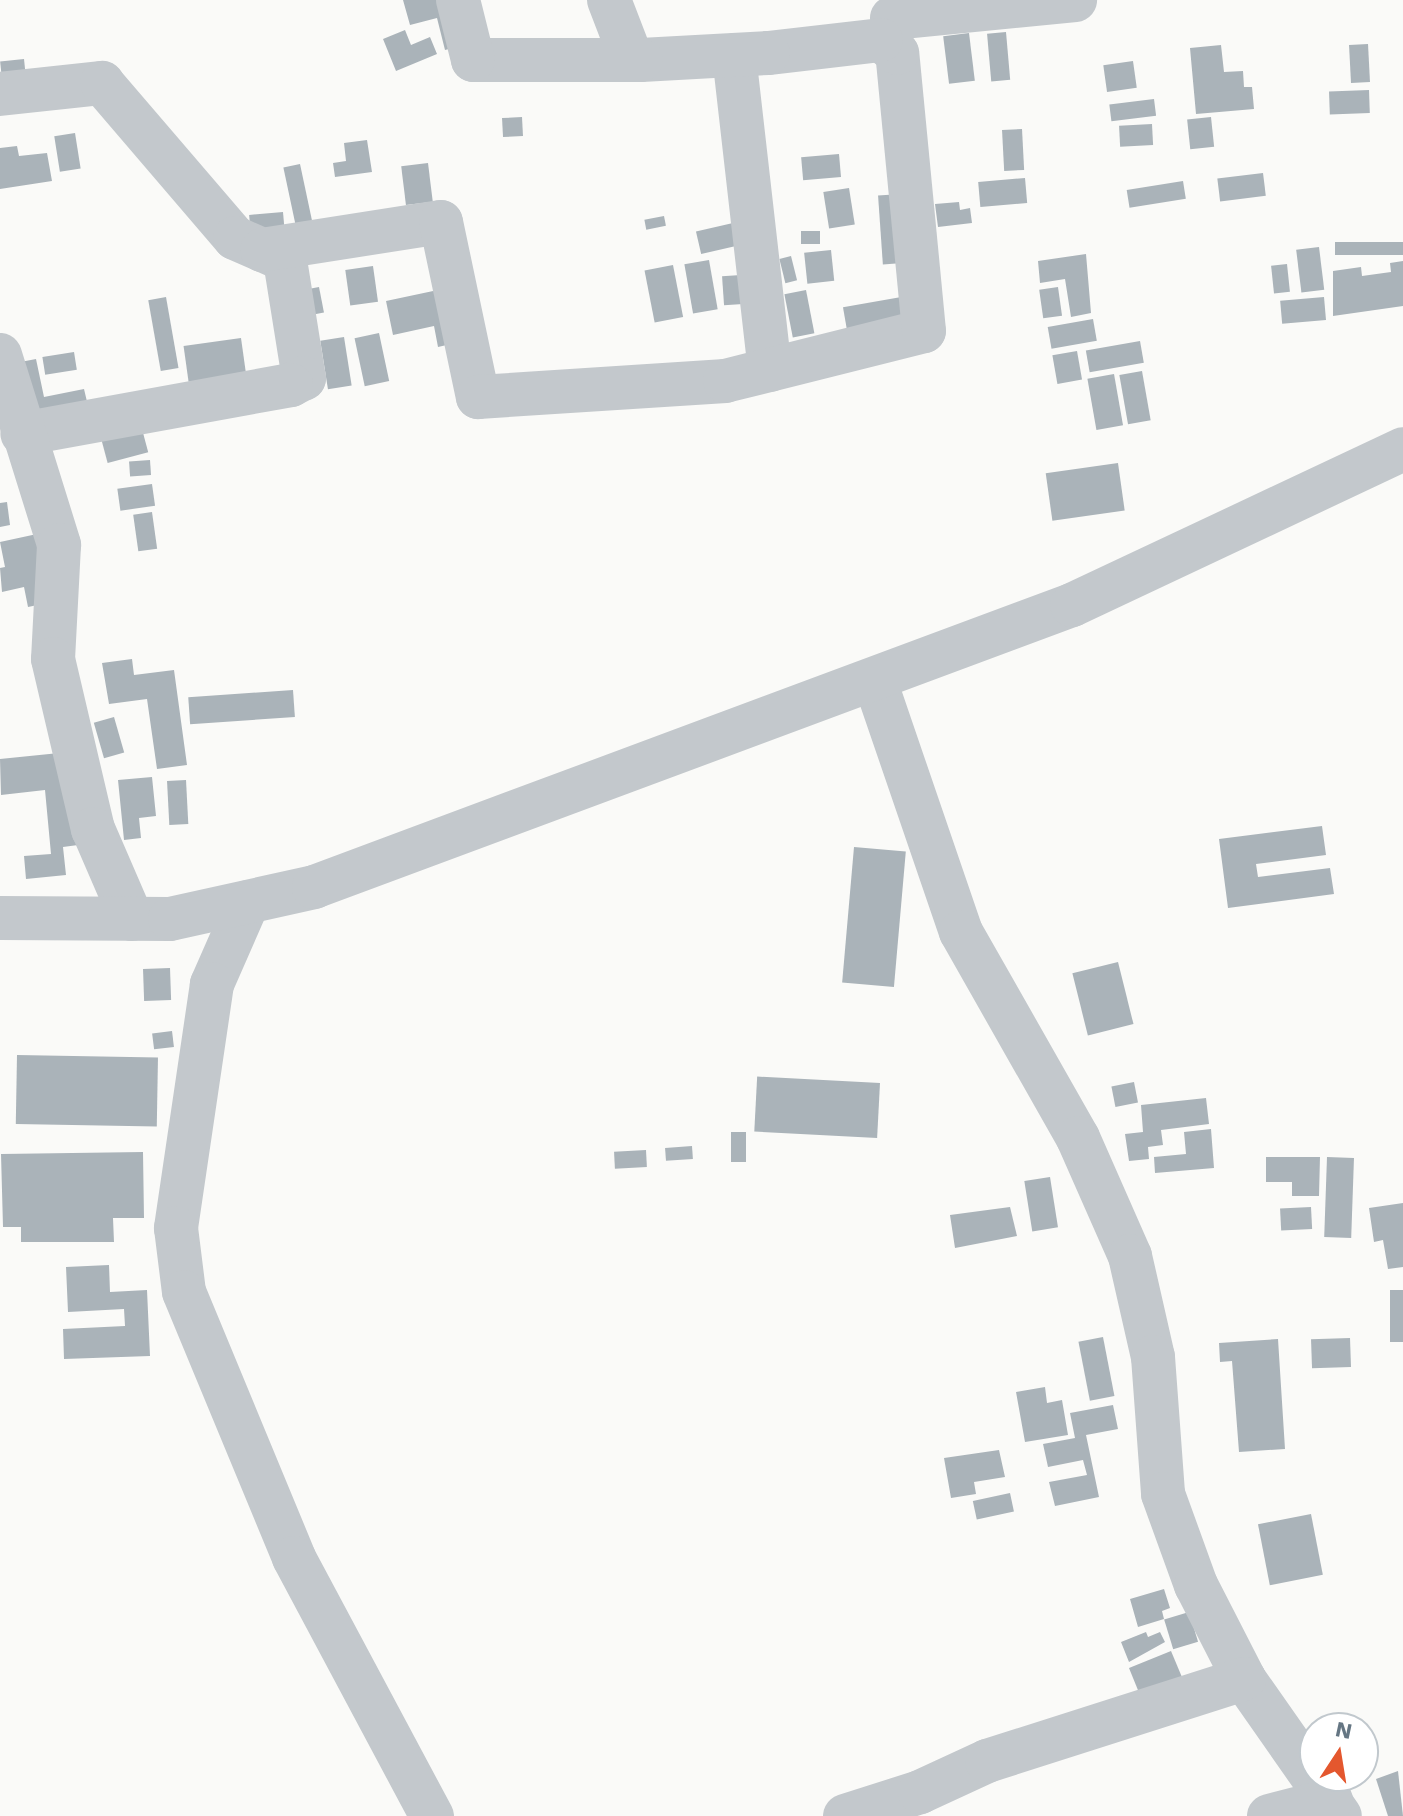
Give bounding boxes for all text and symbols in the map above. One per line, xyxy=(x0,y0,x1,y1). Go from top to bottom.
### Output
north arrow xyxy=(1299,1712,1379,1792)
text: N xyxy=(1333,1716,1354,1744)

